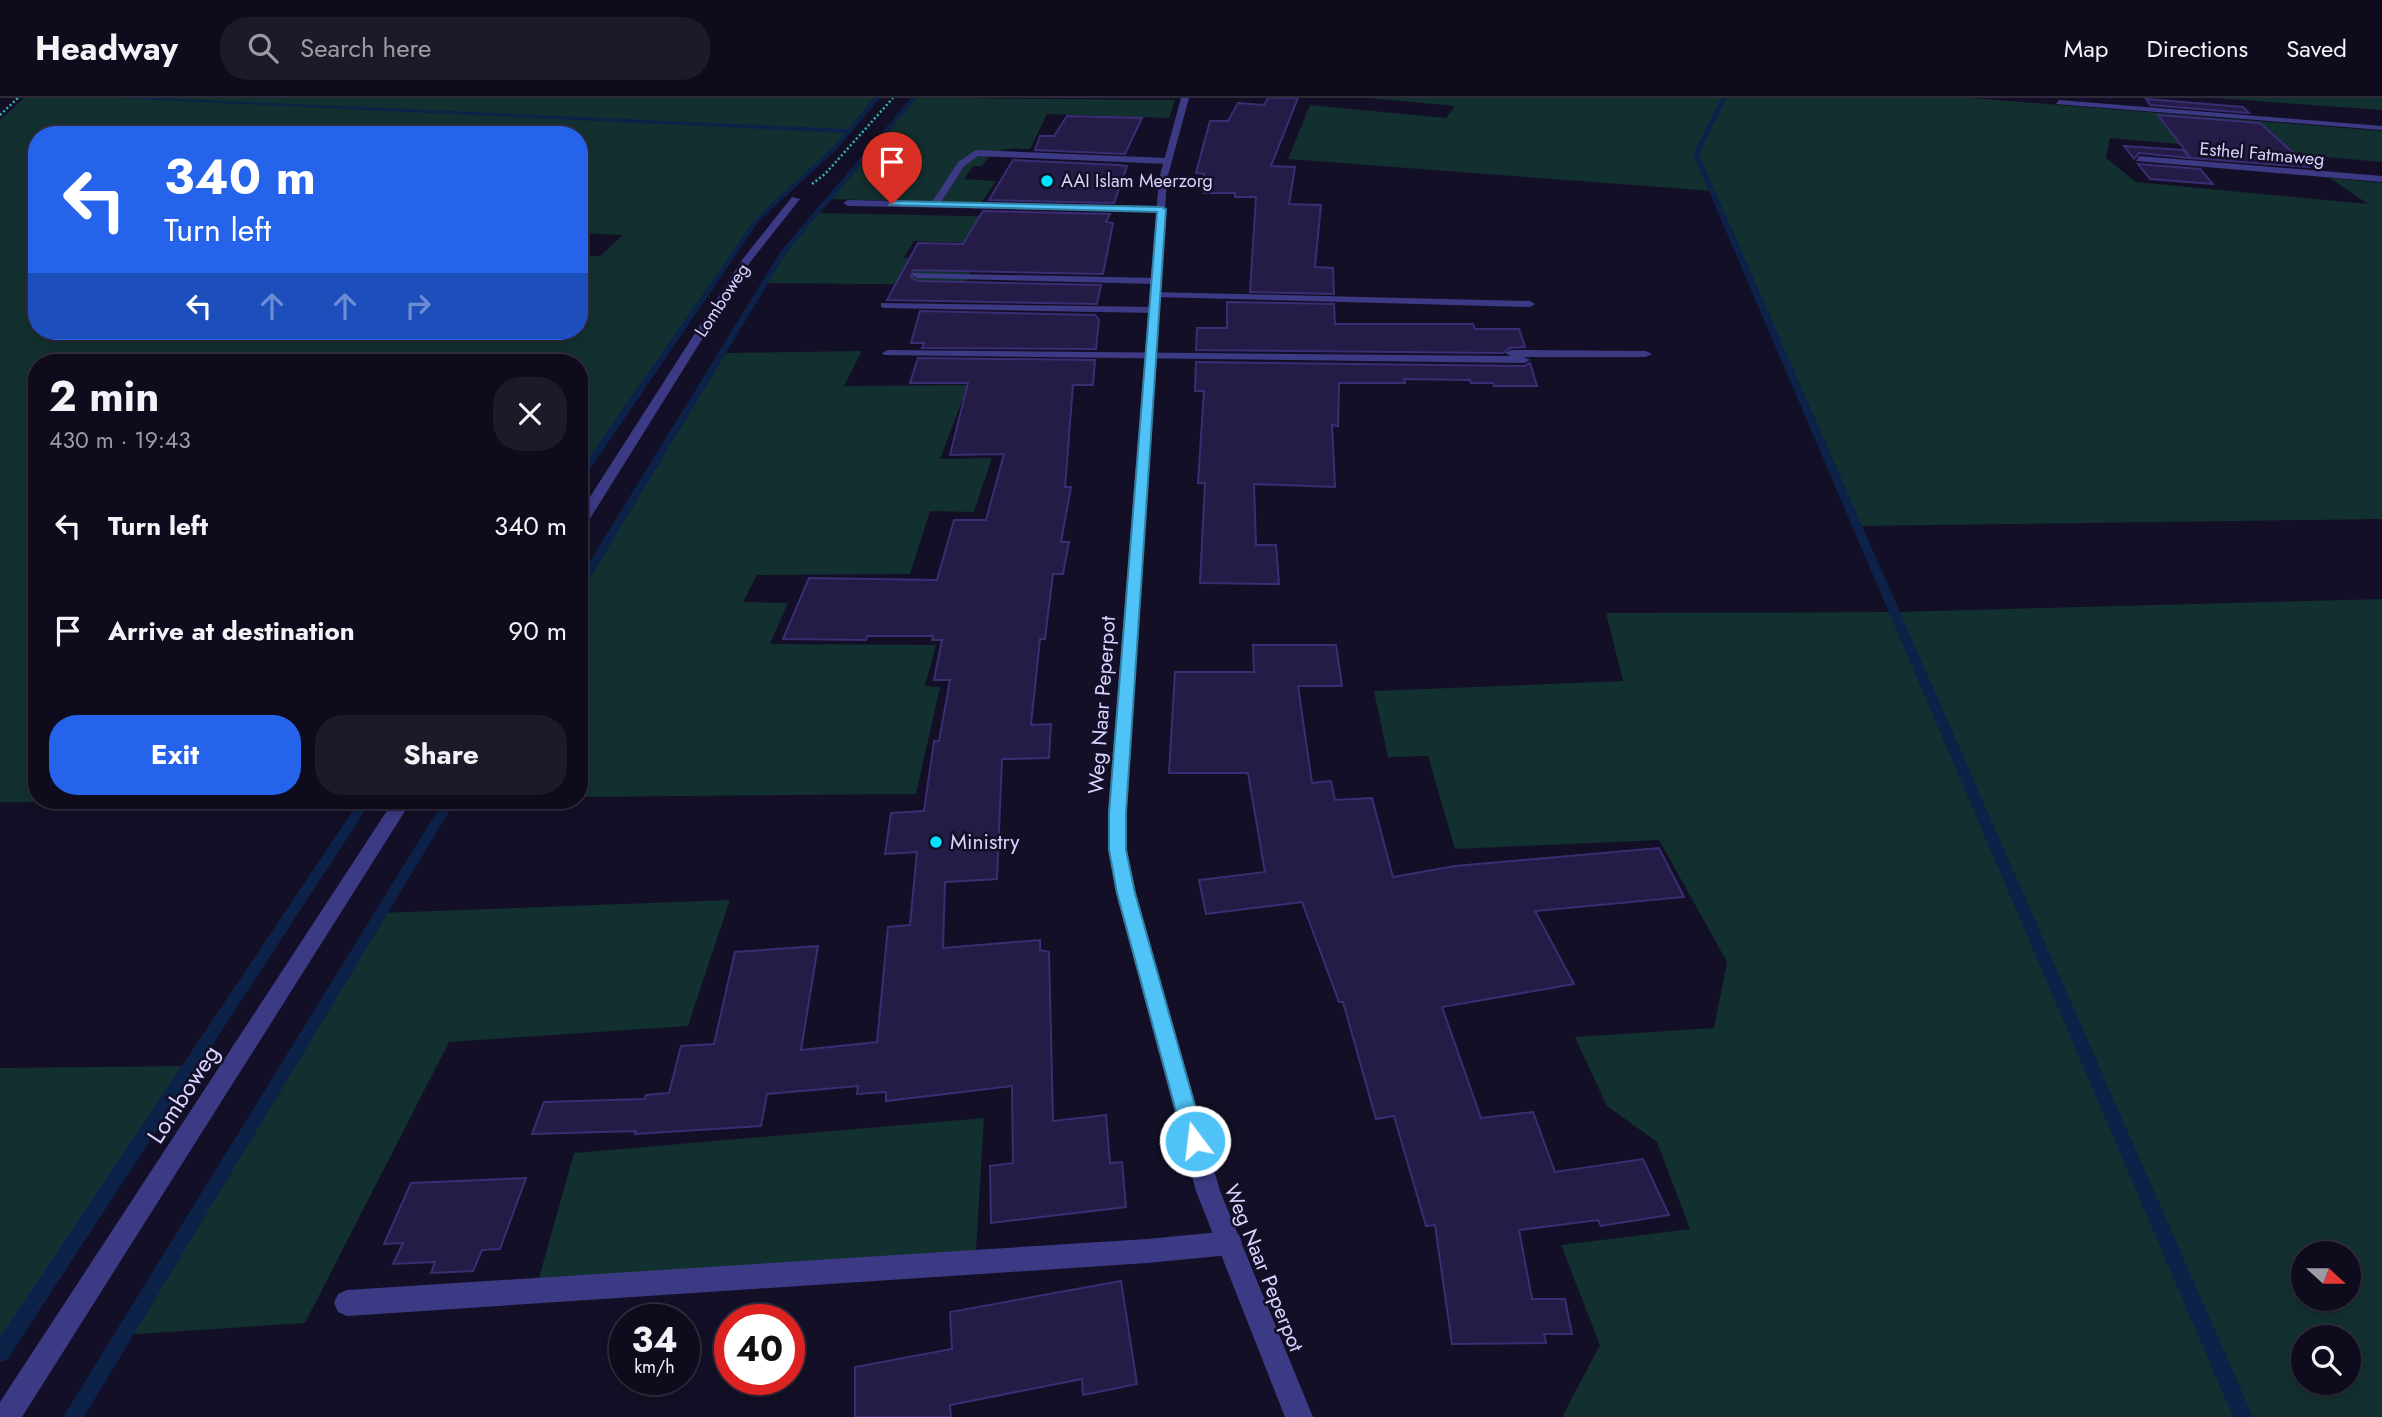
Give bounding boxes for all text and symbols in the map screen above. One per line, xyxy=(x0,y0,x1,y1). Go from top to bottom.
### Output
search box xyxy=(220,17,710,80)
text: Headway xyxy=(35,25,178,72)
icon: search xyxy=(244,29,282,67)
text: Search here xyxy=(300,29,431,67)
text: Map xyxy=(2064,31,2109,66)
text: Directions xyxy=(2147,31,2248,66)
text: Saved xyxy=(2286,31,2347,66)
pin xyxy=(862,132,922,204)
street label: Esthel Fatmaweg xyxy=(2198,136,2326,172)
text: 340 m xyxy=(164,142,316,212)
icon: arrive xyxy=(873,143,911,181)
icon: left xyxy=(49,154,140,245)
place label: AAI Islam Meerzorg xyxy=(1061,168,1213,194)
marker: AAI Islam Meerzorg xyxy=(1039,173,1055,189)
text: Turn left xyxy=(164,207,271,253)
street label: Lomboweg xyxy=(688,258,756,342)
icon: left xyxy=(180,287,218,325)
icon: ahead xyxy=(253,287,291,325)
icon: ahead xyxy=(326,287,364,325)
icon: right xyxy=(399,287,437,325)
text: 2 min xyxy=(49,366,159,427)
button: close xyxy=(493,377,567,451)
text: 430 m · 19:43 xyxy=(49,423,191,457)
icon: left xyxy=(49,507,87,545)
text: Turn left xyxy=(108,507,208,545)
text: 340 m xyxy=(494,507,567,545)
icon: arrive xyxy=(49,612,87,650)
text: Arrive at destination xyxy=(108,612,355,650)
text: 90 m xyxy=(508,612,567,650)
street label: Weg Naar Peperpot xyxy=(1081,615,1123,795)
button: Exit xyxy=(49,715,301,795)
button: Share xyxy=(315,715,567,795)
place label: Ministry xyxy=(950,827,1020,857)
marker: Ministry xyxy=(928,834,944,850)
street label: Lomboweg xyxy=(138,1038,228,1150)
position arrow xyxy=(1158,1104,1232,1178)
street label: Weg Naar Peperpot xyxy=(1217,1180,1311,1356)
north arrow xyxy=(2291,1241,2361,1311)
map controls xyxy=(2291,1241,2361,1395)
speed limit sign: 40 xyxy=(714,1304,805,1395)
text: 34 xyxy=(631,1315,678,1365)
button: search xyxy=(2291,1325,2361,1395)
text: km/h xyxy=(634,1354,675,1380)

